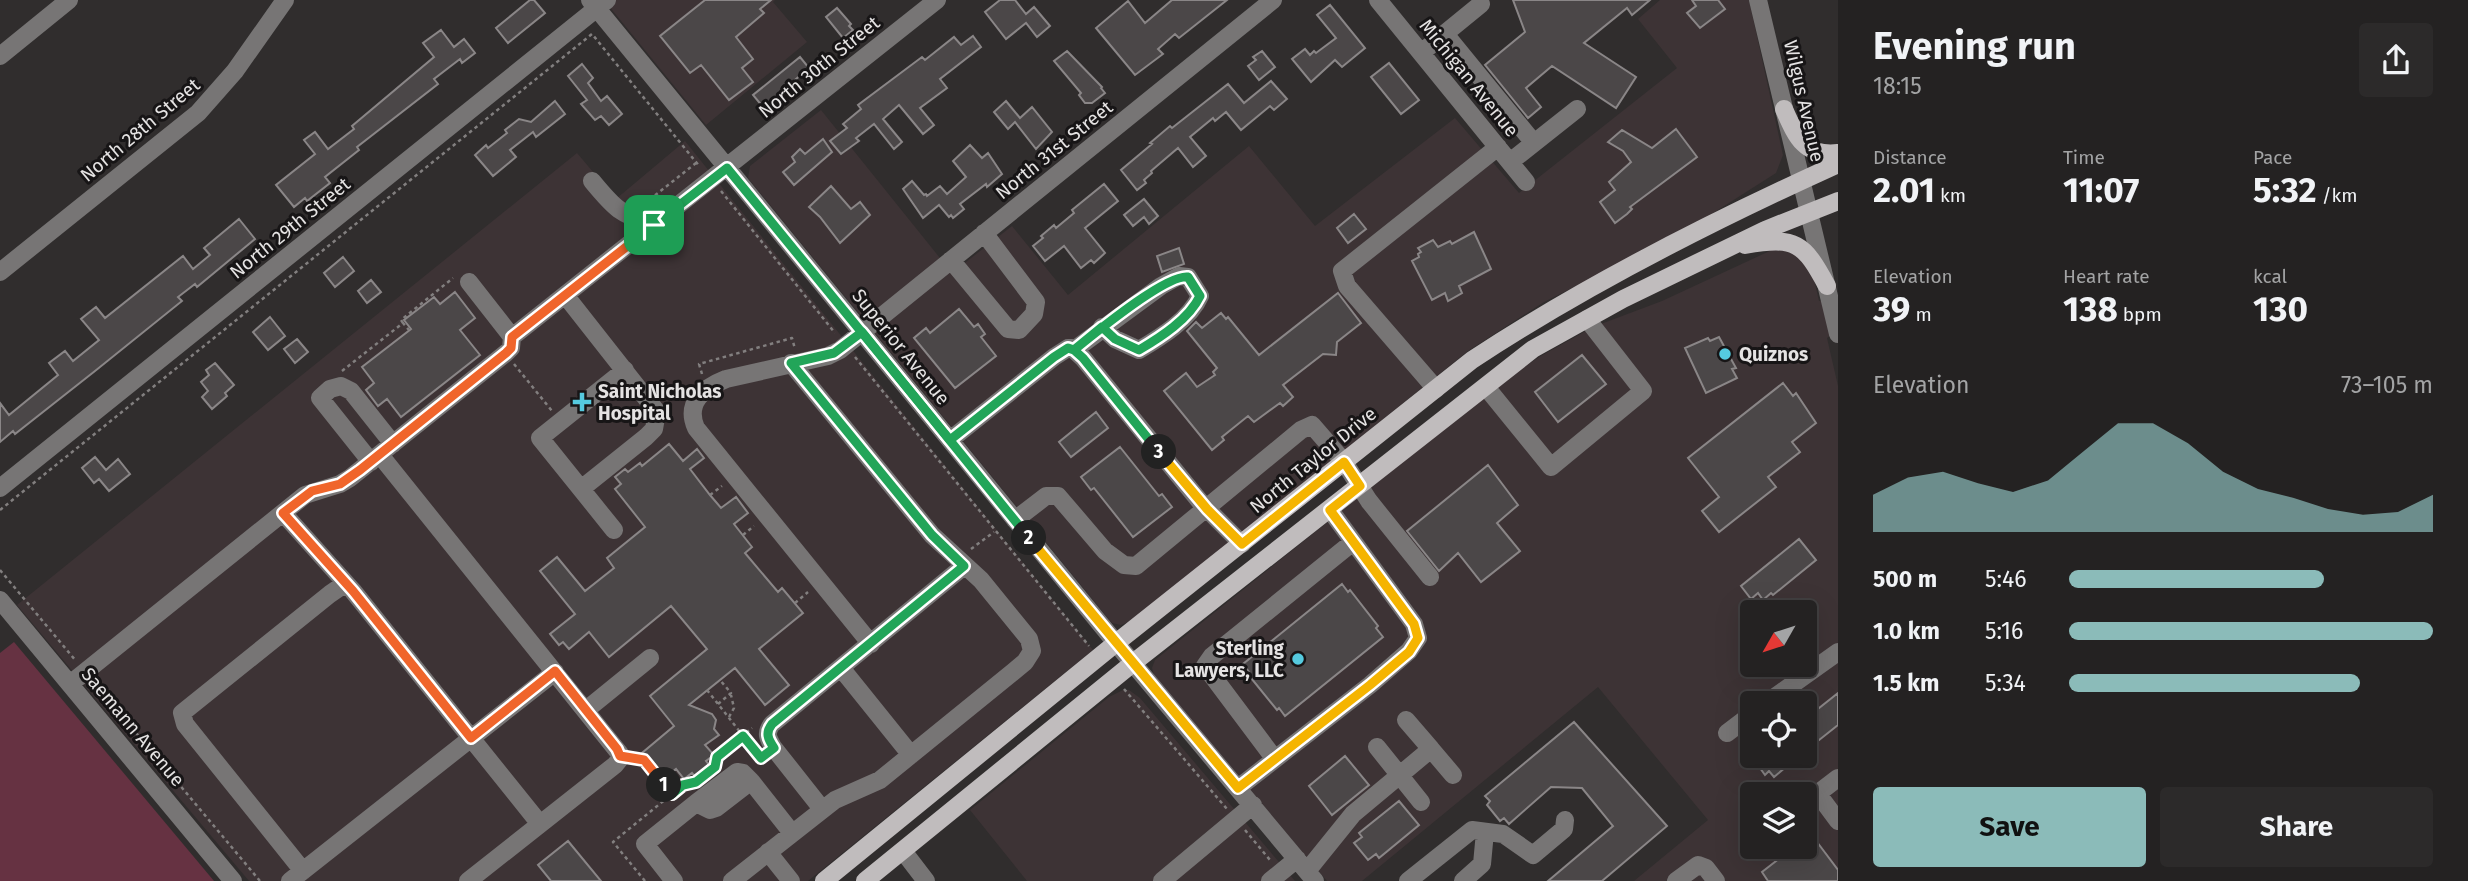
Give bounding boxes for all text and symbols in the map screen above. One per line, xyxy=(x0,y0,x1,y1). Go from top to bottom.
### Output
street label: North 30th Street xyxy=(754,11,884,123)
street label: Michigan Avenue xyxy=(1414,14,1524,142)
text: Evening run xyxy=(1873,23,2076,69)
button: share xyxy=(2359,23,2433,97)
street label: Wilgus Avenue xyxy=(1779,38,1829,164)
text: 18:15 xyxy=(1873,72,1922,100)
street label: North 28th Street xyxy=(76,73,205,187)
street label: North 31st Street xyxy=(991,96,1117,204)
text: Distance xyxy=(1873,146,1947,169)
text: Time xyxy=(2063,146,2105,169)
text: Pace xyxy=(2253,146,2292,169)
text: 2.01 xyxy=(1873,169,1935,211)
text: 11:07 xyxy=(2063,169,2139,211)
text: 5:32 xyxy=(2253,169,2317,211)
street label: North 29th Street xyxy=(225,172,355,284)
text: km xyxy=(1935,184,1966,207)
text: /km xyxy=(2317,184,2358,207)
pin xyxy=(624,195,684,255)
icon: arrive xyxy=(635,206,673,244)
text: Elevation xyxy=(1873,265,1953,288)
text: Heart rate xyxy=(2063,265,2150,288)
text: kcal xyxy=(2253,265,2287,288)
street label: Superior Avenue xyxy=(847,284,955,410)
text: 39 xyxy=(1873,288,1910,330)
text: 138 xyxy=(2063,288,2118,330)
text: 130 xyxy=(2253,288,2308,330)
text: m xyxy=(1910,303,1932,326)
text: bpm xyxy=(2118,303,2162,326)
place label: Quiznos xyxy=(1739,343,1808,366)
marker: Quiznos xyxy=(1717,346,1733,362)
text: Elevation xyxy=(1873,371,1969,399)
text: 73–105 m xyxy=(2341,371,2433,399)
place label: Saint Nicholas Hospital xyxy=(598,380,722,425)
marker: Saint Nicholas Hospital xyxy=(572,392,592,412)
street label: North Taylor Drive xyxy=(1245,402,1381,518)
pin: 3 xyxy=(1142,434,1176,470)
text: 3 xyxy=(1154,440,1163,463)
pin: 2 xyxy=(1012,520,1046,556)
text: 2 xyxy=(1024,526,1033,549)
text: 500 m xyxy=(1873,565,1937,593)
text: 5:46 xyxy=(1985,565,2026,593)
north arrow xyxy=(1740,600,1816,677)
map controls xyxy=(1740,600,1817,859)
text: 1.0 km xyxy=(1873,617,1940,645)
text: 5:16 xyxy=(1985,617,2023,645)
place label: Sterling Lawyers, LLC xyxy=(1174,637,1285,682)
marker: Sterling Lawyers, LLC xyxy=(1290,651,1306,667)
street label: Saemann Avenue xyxy=(77,663,189,791)
text: 1.5 km xyxy=(1873,669,1939,697)
text: 5:34 xyxy=(1985,669,2026,697)
button: locate xyxy=(1740,691,1817,768)
pin: 1 xyxy=(646,768,682,802)
text: 1 xyxy=(659,773,668,796)
button: layers xyxy=(1740,782,1817,859)
button: Save xyxy=(1873,787,2146,867)
button: Share xyxy=(2160,787,2433,867)

